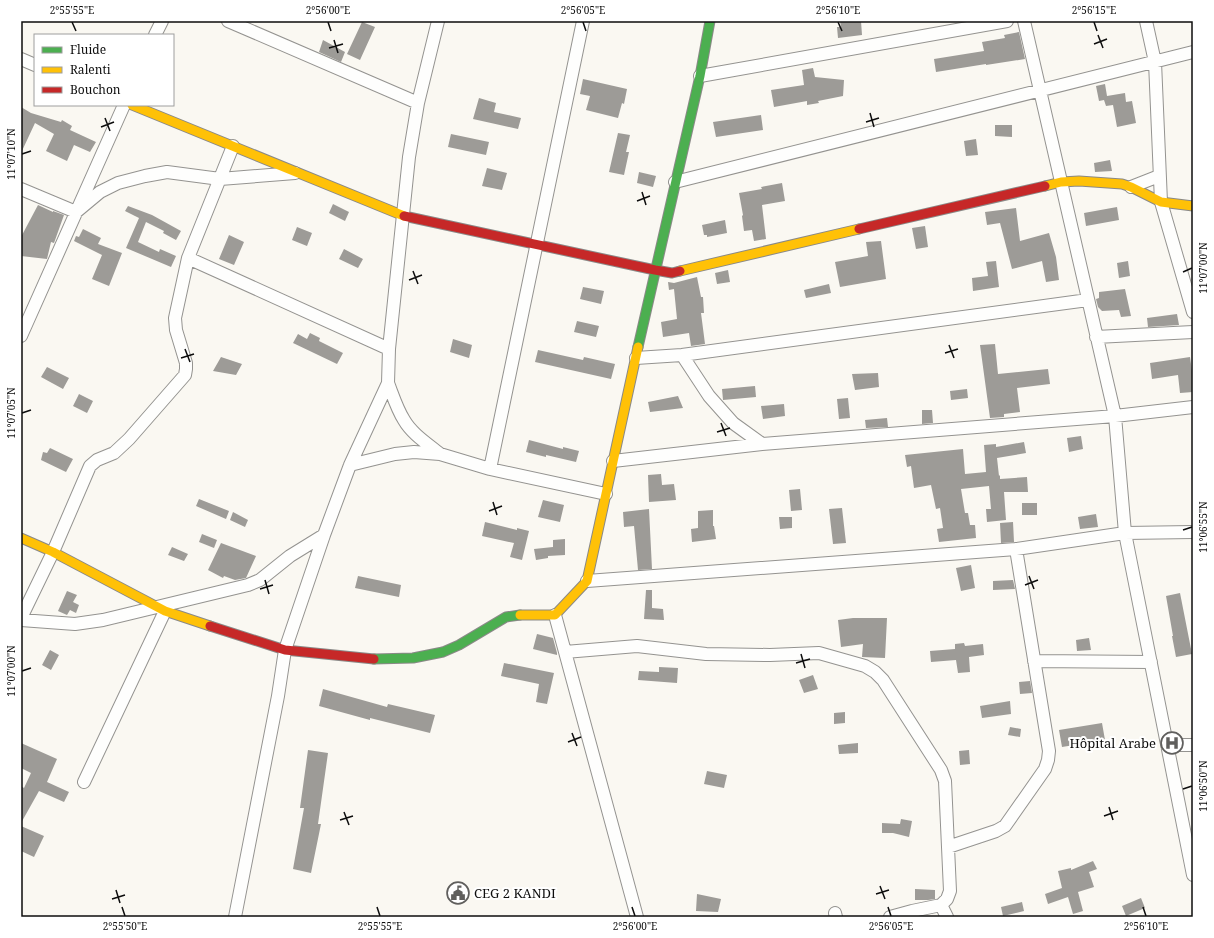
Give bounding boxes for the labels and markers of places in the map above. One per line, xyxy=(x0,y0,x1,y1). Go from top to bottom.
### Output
hospital icon: Hôpital Arabe xyxy=(1159,730,1185,756)
place label: Hôpital Arabe xyxy=(1069,734,1156,752)
public building icon: CEG 2 KANDI xyxy=(445,880,471,906)
place label: CEG 2 KANDI xyxy=(474,884,556,902)

